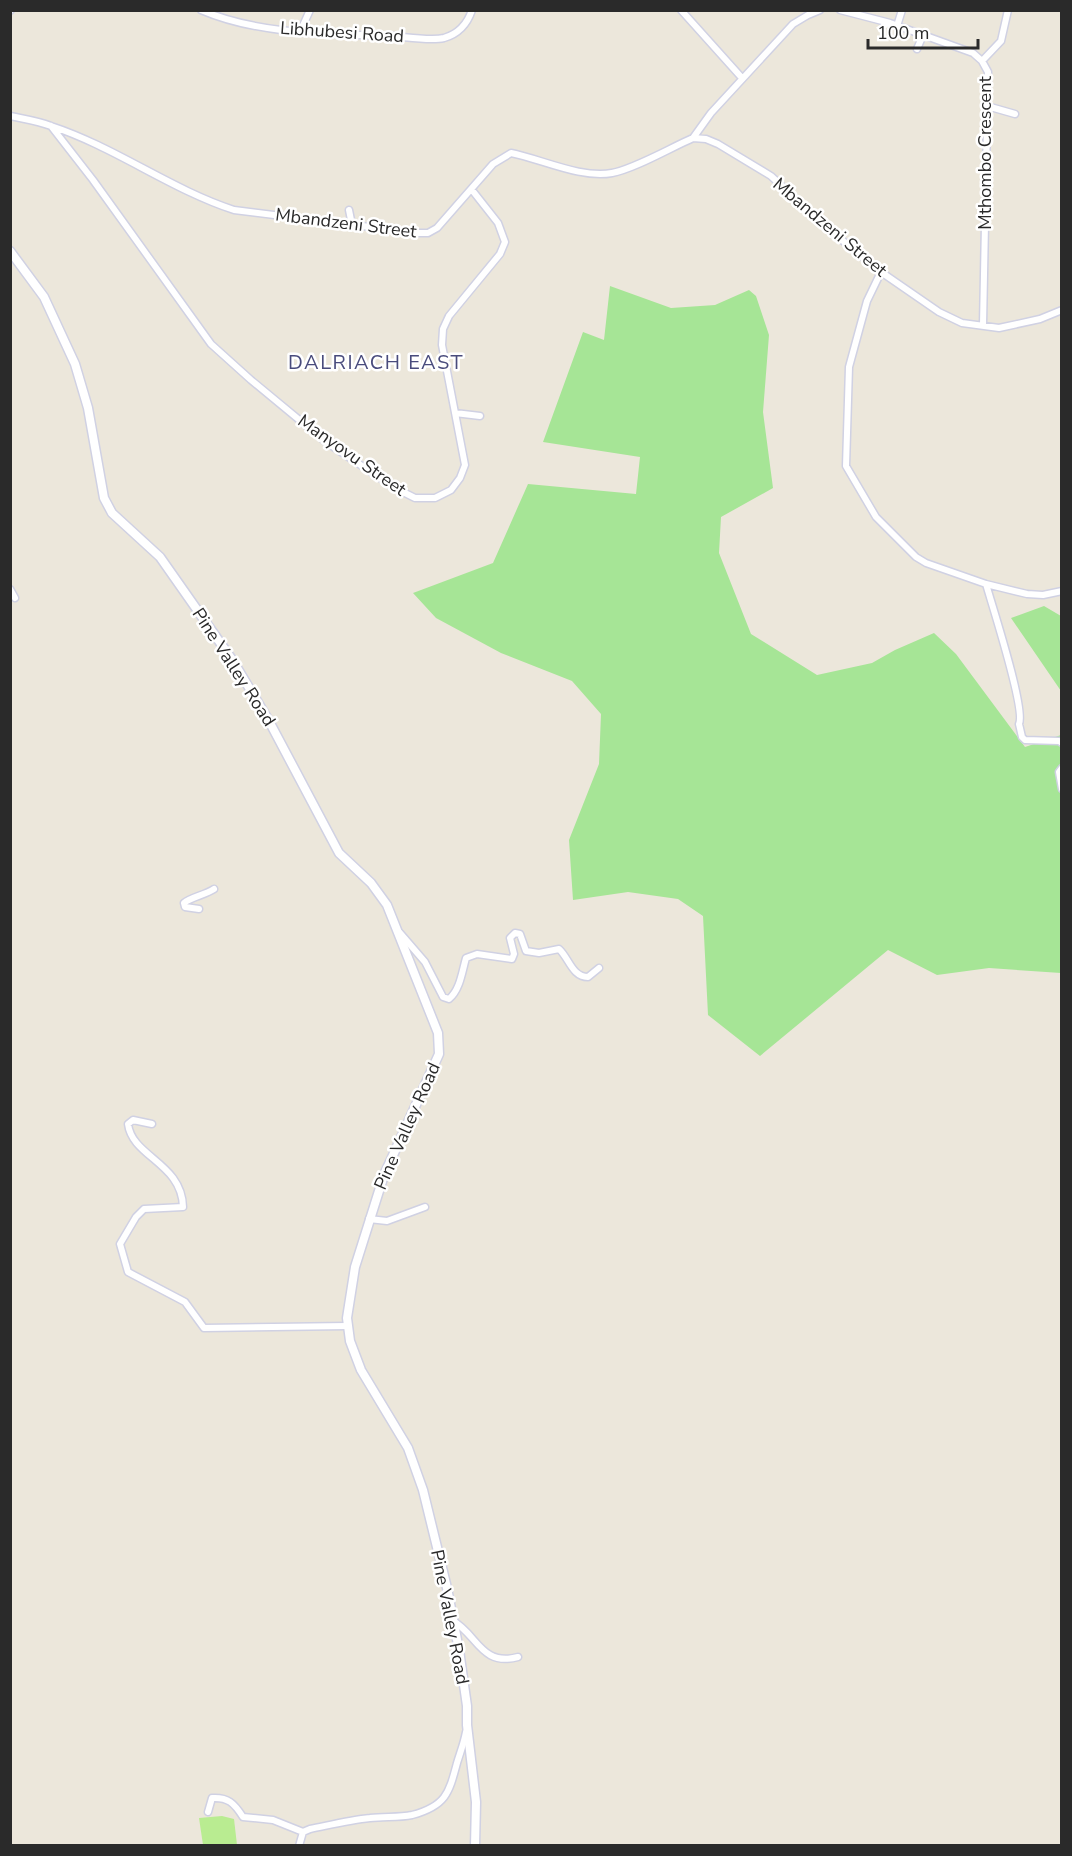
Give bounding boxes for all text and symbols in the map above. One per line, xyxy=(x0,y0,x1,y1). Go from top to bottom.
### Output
scale bar xyxy=(868,12,978,50)
street label: Libhubesi Road xyxy=(279,16,405,48)
text: 100 m xyxy=(877,21,929,45)
street label: Mthombo Crescent xyxy=(973,76,997,230)
street label: Mbandzeni Street xyxy=(768,172,893,282)
street label: Mbandzeni Street xyxy=(274,202,419,244)
district label: DALRIACH EAST xyxy=(288,349,464,376)
street label: Manyovu Street xyxy=(293,409,412,502)
street label: Pine Valley Road xyxy=(187,603,281,731)
street label: Pine Valley Road xyxy=(368,1059,446,1193)
street label: Pine Valley Road xyxy=(425,1548,475,1686)

